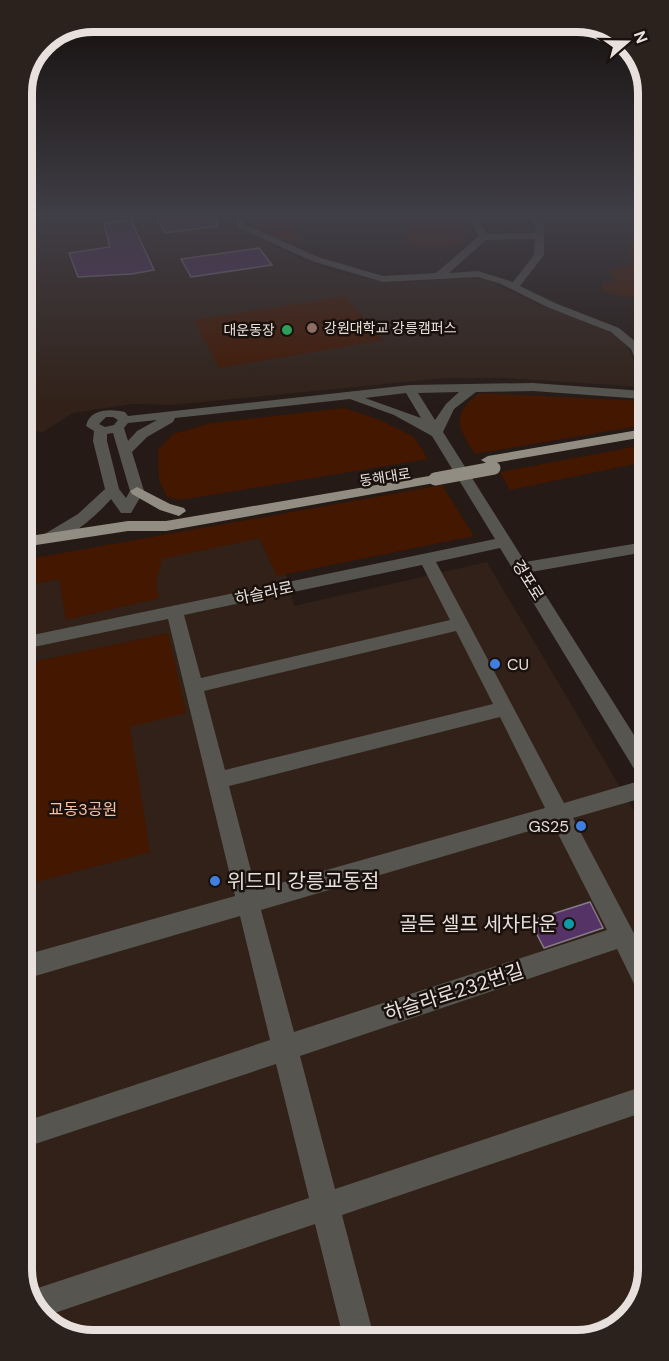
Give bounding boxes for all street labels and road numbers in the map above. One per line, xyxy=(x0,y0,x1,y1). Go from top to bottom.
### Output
street label: 동해대로 xyxy=(358,464,412,490)
street label: 경포로 xyxy=(507,556,549,605)
street label: 하슬라로 xyxy=(233,577,295,609)
street label: 하슬라로232번길 xyxy=(381,957,527,1027)

